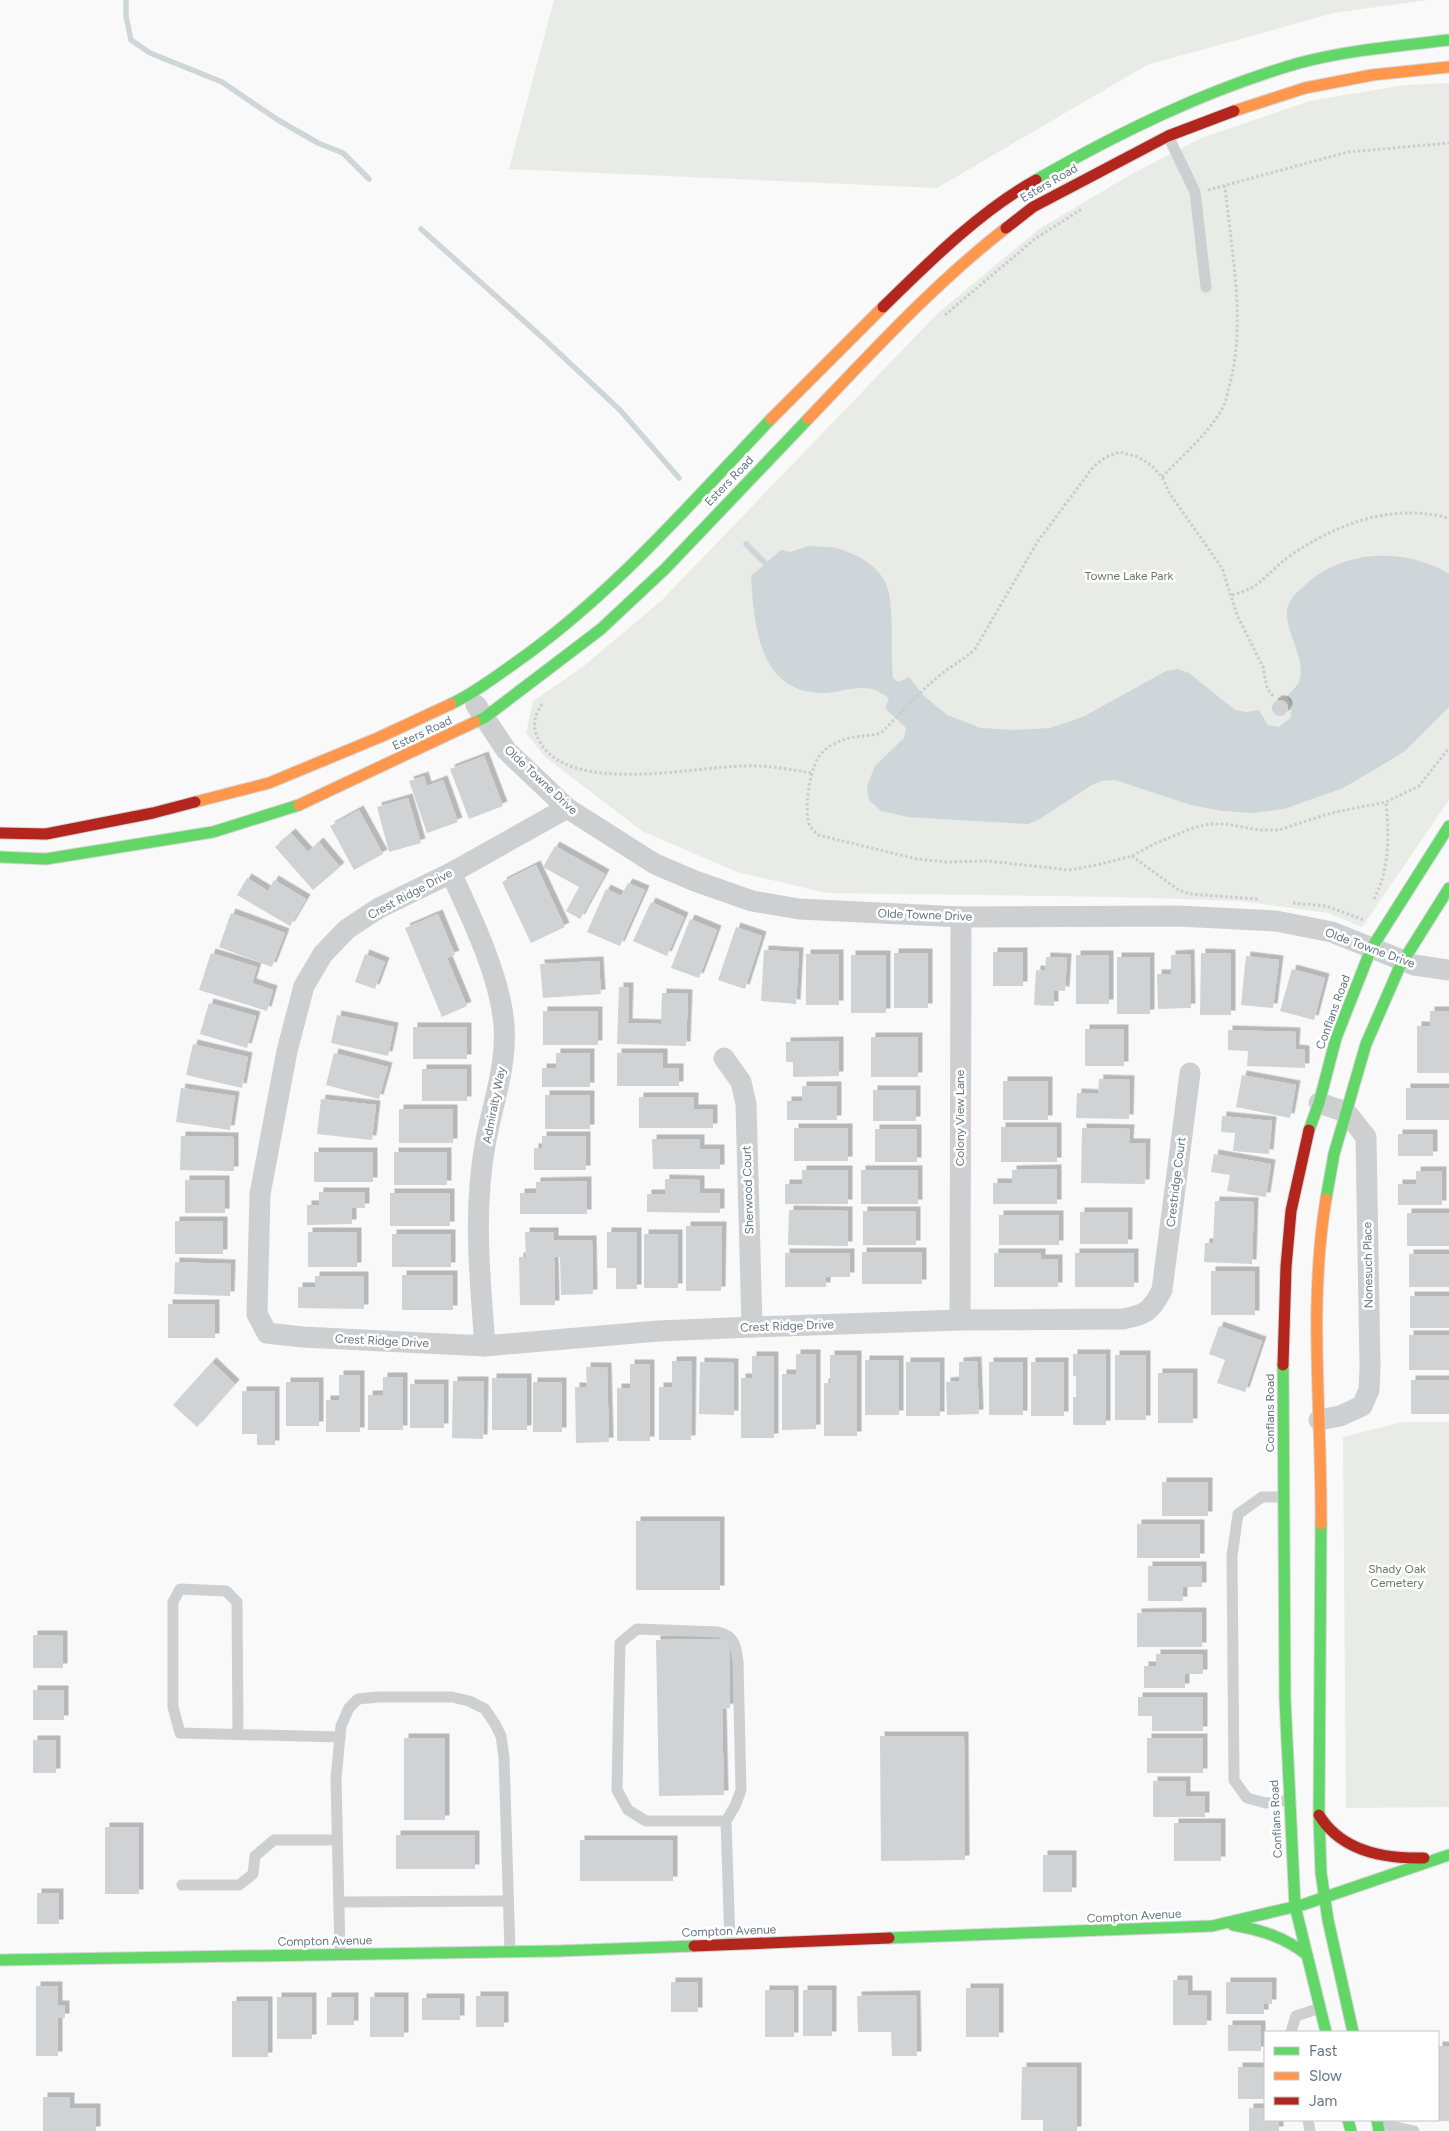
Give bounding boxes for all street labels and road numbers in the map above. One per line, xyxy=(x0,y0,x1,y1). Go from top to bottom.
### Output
street label: Esters Road xyxy=(1018,161,1080,205)
street label: Esters Road xyxy=(702,453,756,509)
street label: Esters Road xyxy=(390,713,454,753)
street label: Olde Towne Drive xyxy=(502,743,581,818)
street label: Crest Ridge Drive xyxy=(365,866,455,922)
street label: Olde Towne Drive xyxy=(878,906,973,924)
street label: Olde Towne Drive xyxy=(1323,925,1417,971)
street label: Conflans Road xyxy=(1313,973,1353,1051)
street label: Admiralty Way xyxy=(480,1065,508,1145)
street label: Colony View Lane xyxy=(953,1069,967,1166)
street label: Crestridge Court xyxy=(1164,1136,1189,1228)
street label: Sherwood Court xyxy=(739,1145,757,1235)
street label: Nonesuch Place xyxy=(1360,1221,1376,1308)
street label: Crest Ridge Drive xyxy=(740,1317,835,1335)
street label: Crest Ridge Drive xyxy=(335,1332,430,1350)
street label: Conflans Road xyxy=(1263,1374,1277,1452)
street label: Conflans Road xyxy=(1267,1779,1285,1859)
street label: Compton Avenue xyxy=(1086,1907,1182,1925)
street label: Compton Avenue xyxy=(681,1922,777,1940)
street label: Compton Avenue xyxy=(278,1933,373,1949)

